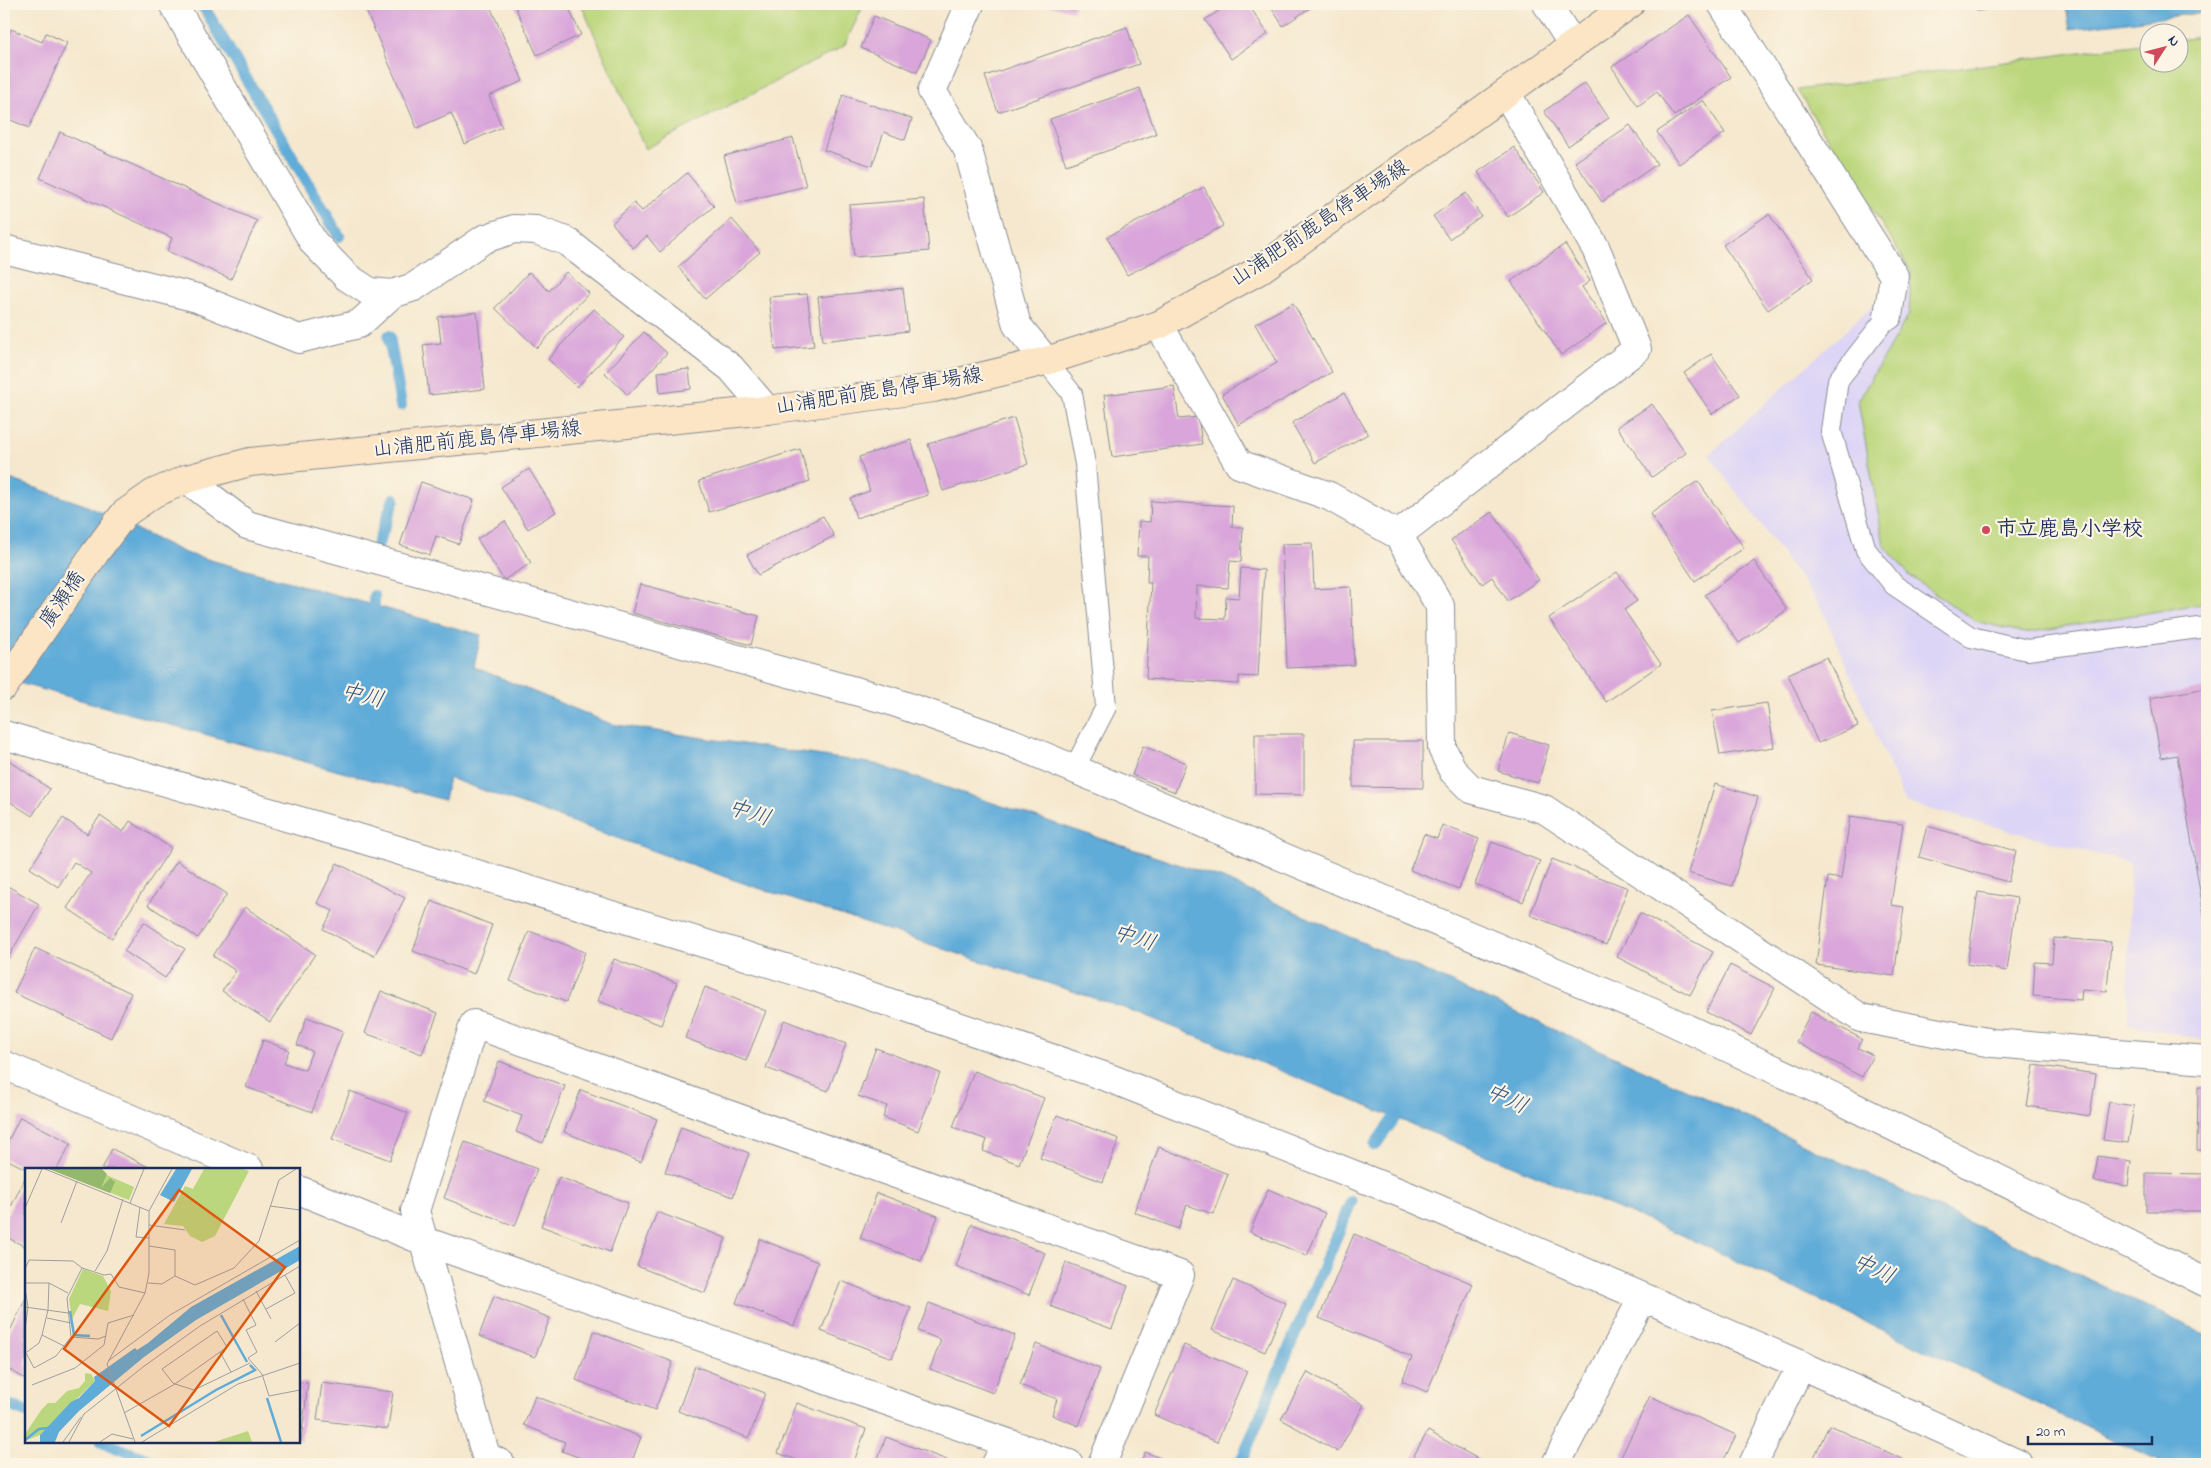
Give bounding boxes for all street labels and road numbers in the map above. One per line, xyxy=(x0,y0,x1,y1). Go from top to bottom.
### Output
street label: 山浦肥前鹿島停車場線 xyxy=(1225,153,1415,295)
street label: 山浦肥前鹿島停車場線 xyxy=(773,361,985,423)
street label: 山浦肥前鹿島停車場線 xyxy=(371,414,583,466)
street label: 廣瀬橋 xyxy=(33,565,93,635)

